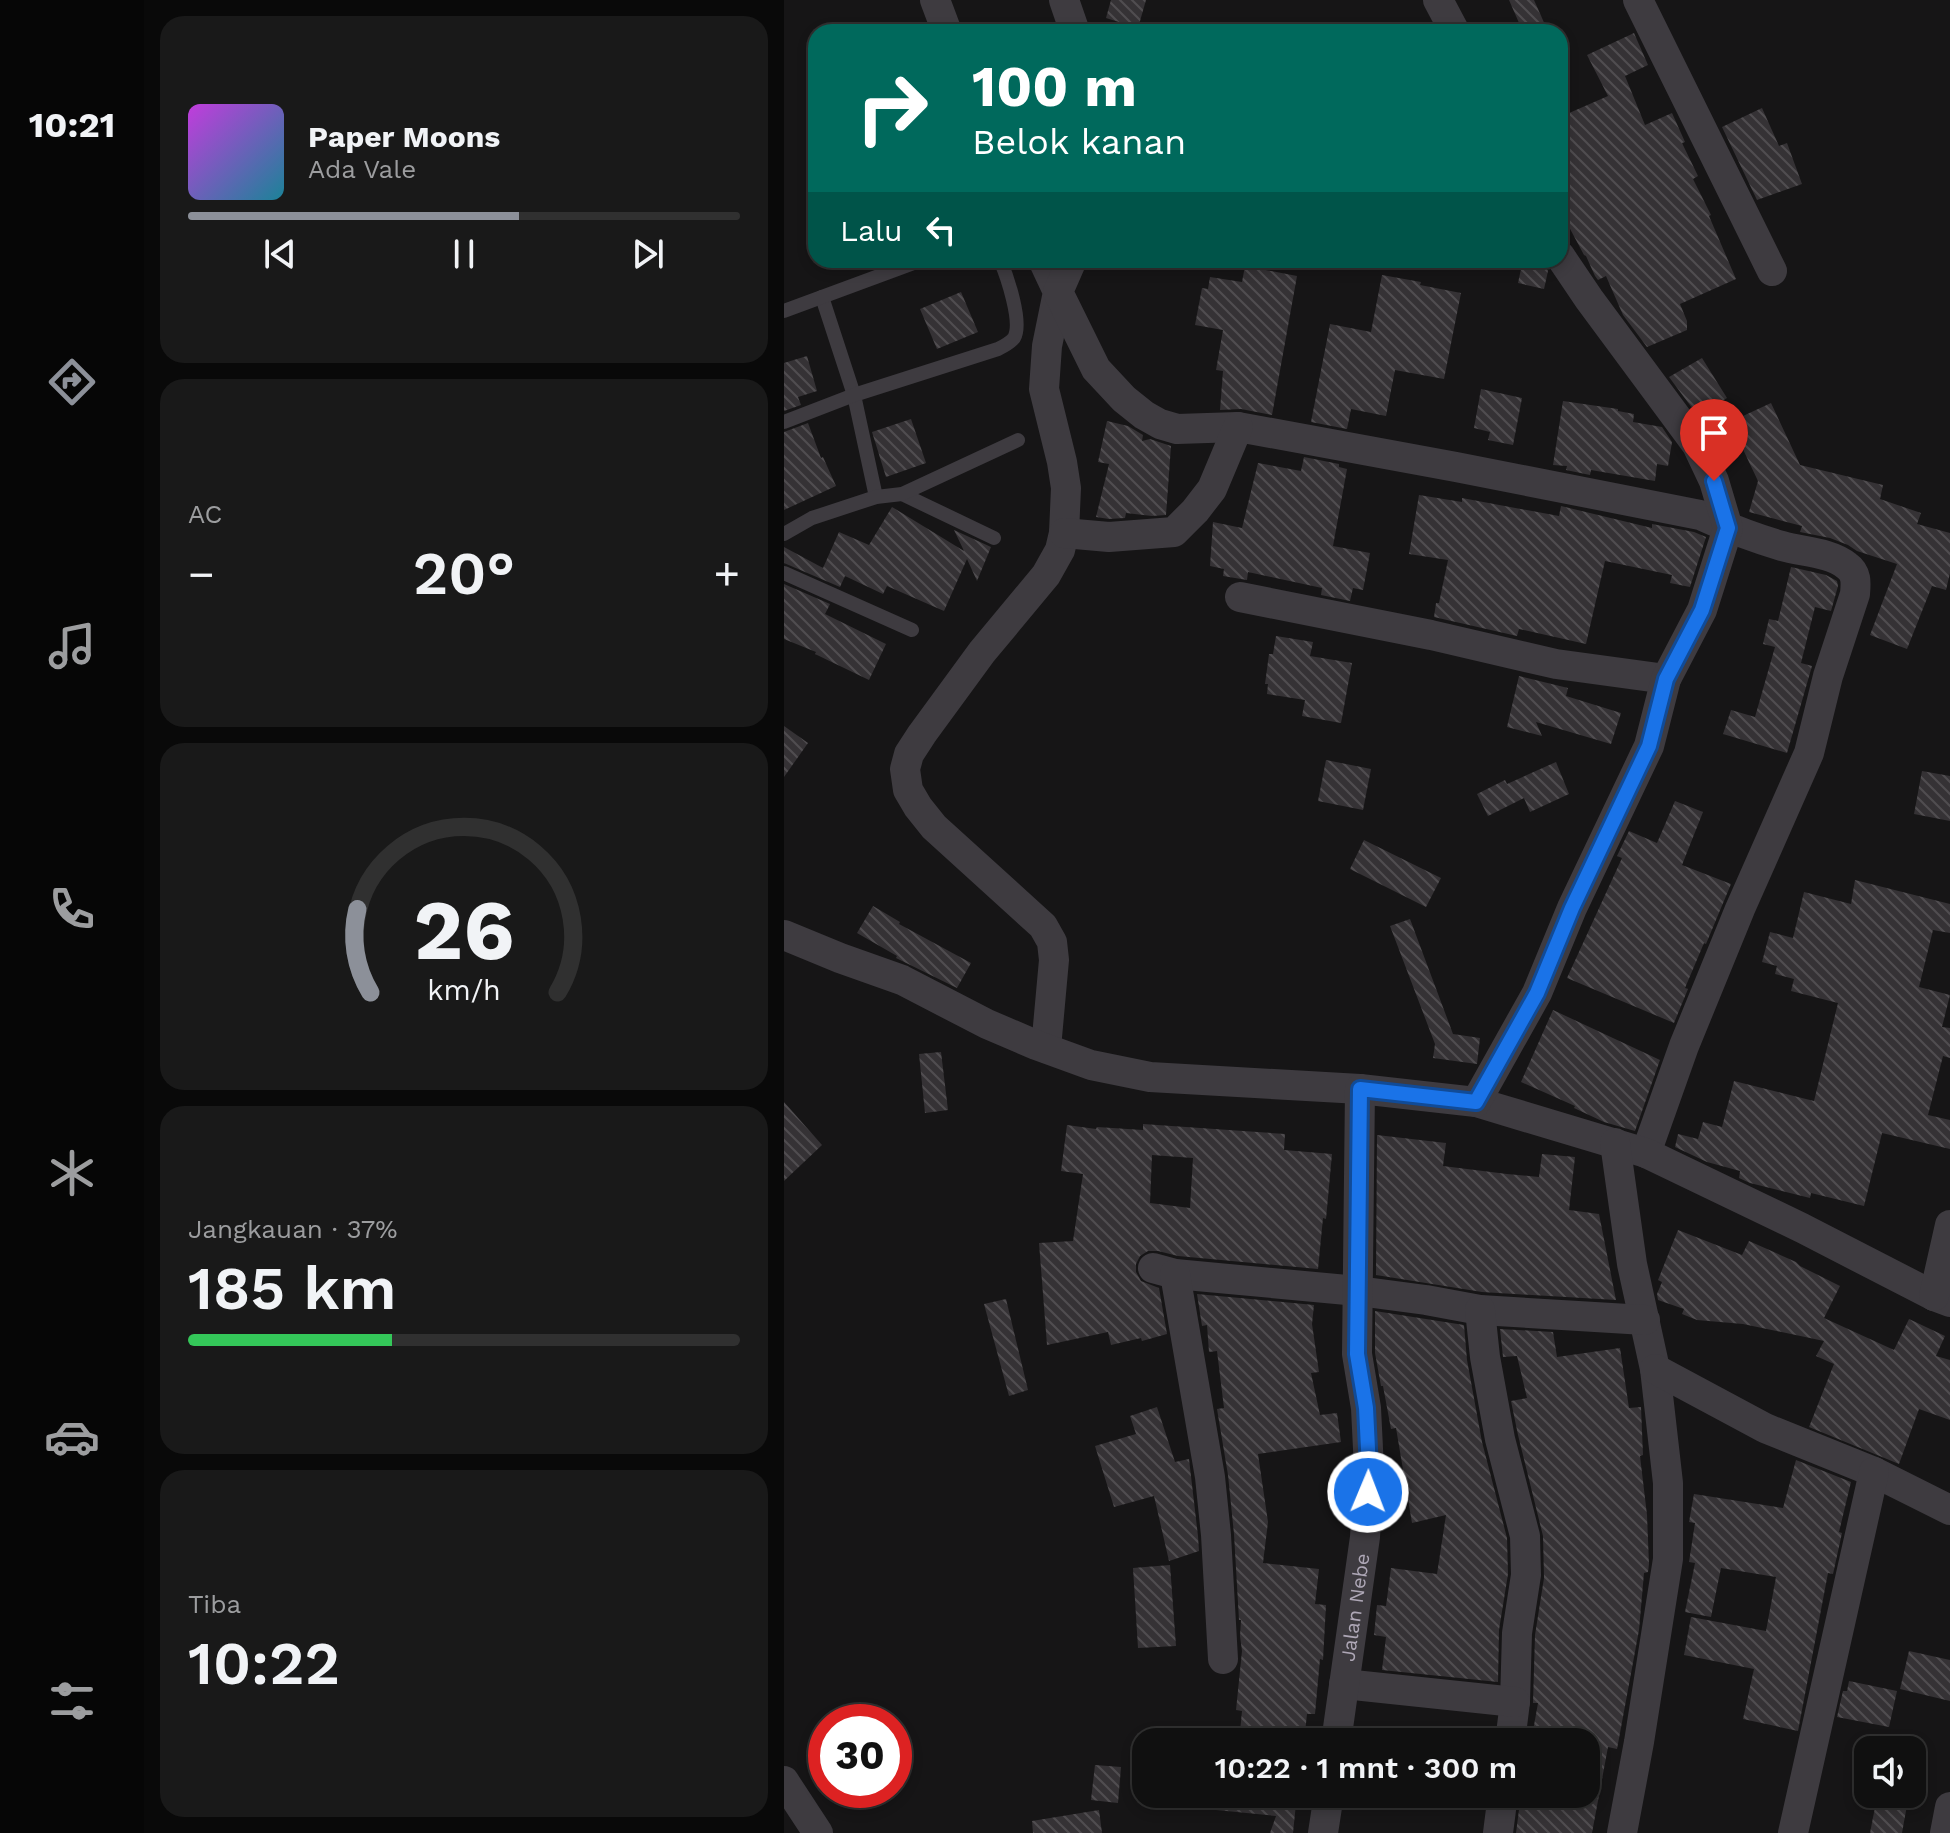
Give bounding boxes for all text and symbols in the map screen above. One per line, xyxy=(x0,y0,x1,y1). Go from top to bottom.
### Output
text: 100 m xyxy=(972,54,1137,120)
icon: right xyxy=(840,56,944,160)
text: 10:21 xyxy=(29,104,115,146)
text: Paper Moons xyxy=(308,119,500,154)
text: Belok kanan xyxy=(972,121,1186,163)
text: Ada Vale xyxy=(308,154,416,184)
icon: left xyxy=(919,208,963,252)
text: Lalu xyxy=(840,213,903,248)
icon: previous xyxy=(258,232,302,276)
icon: pause xyxy=(442,232,486,276)
icon: next xyxy=(626,232,670,276)
icon: directions xyxy=(44,354,100,410)
pin xyxy=(1680,399,1748,481)
icon: arrive xyxy=(1692,411,1736,455)
text: AC xyxy=(188,499,222,529)
text: 20° xyxy=(413,538,515,609)
text: − xyxy=(188,548,215,600)
text: + xyxy=(713,548,740,600)
icon: music xyxy=(44,618,100,674)
icon: phone xyxy=(44,881,100,937)
text: 26 xyxy=(414,881,514,978)
text: km/h xyxy=(427,973,501,1007)
icon: climate xyxy=(44,1145,100,1201)
text: Jangkauan · 37% xyxy=(188,1214,398,1244)
text: 185 km xyxy=(188,1253,396,1324)
icon: car xyxy=(44,1409,100,1465)
position arrow xyxy=(1326,1450,1410,1534)
street label: Jalan Nebe xyxy=(1336,1552,1375,1663)
text: Tiba xyxy=(188,1589,241,1619)
text: 10:22 xyxy=(188,1628,340,1699)
icon: filters xyxy=(44,1673,100,1729)
speed limit sign: 30 xyxy=(808,1704,912,1808)
map controls xyxy=(1854,1736,1926,1808)
button: sound xyxy=(1854,1736,1926,1808)
text: 10:22 · 1 mnt · 300 m xyxy=(1215,1750,1517,1785)

